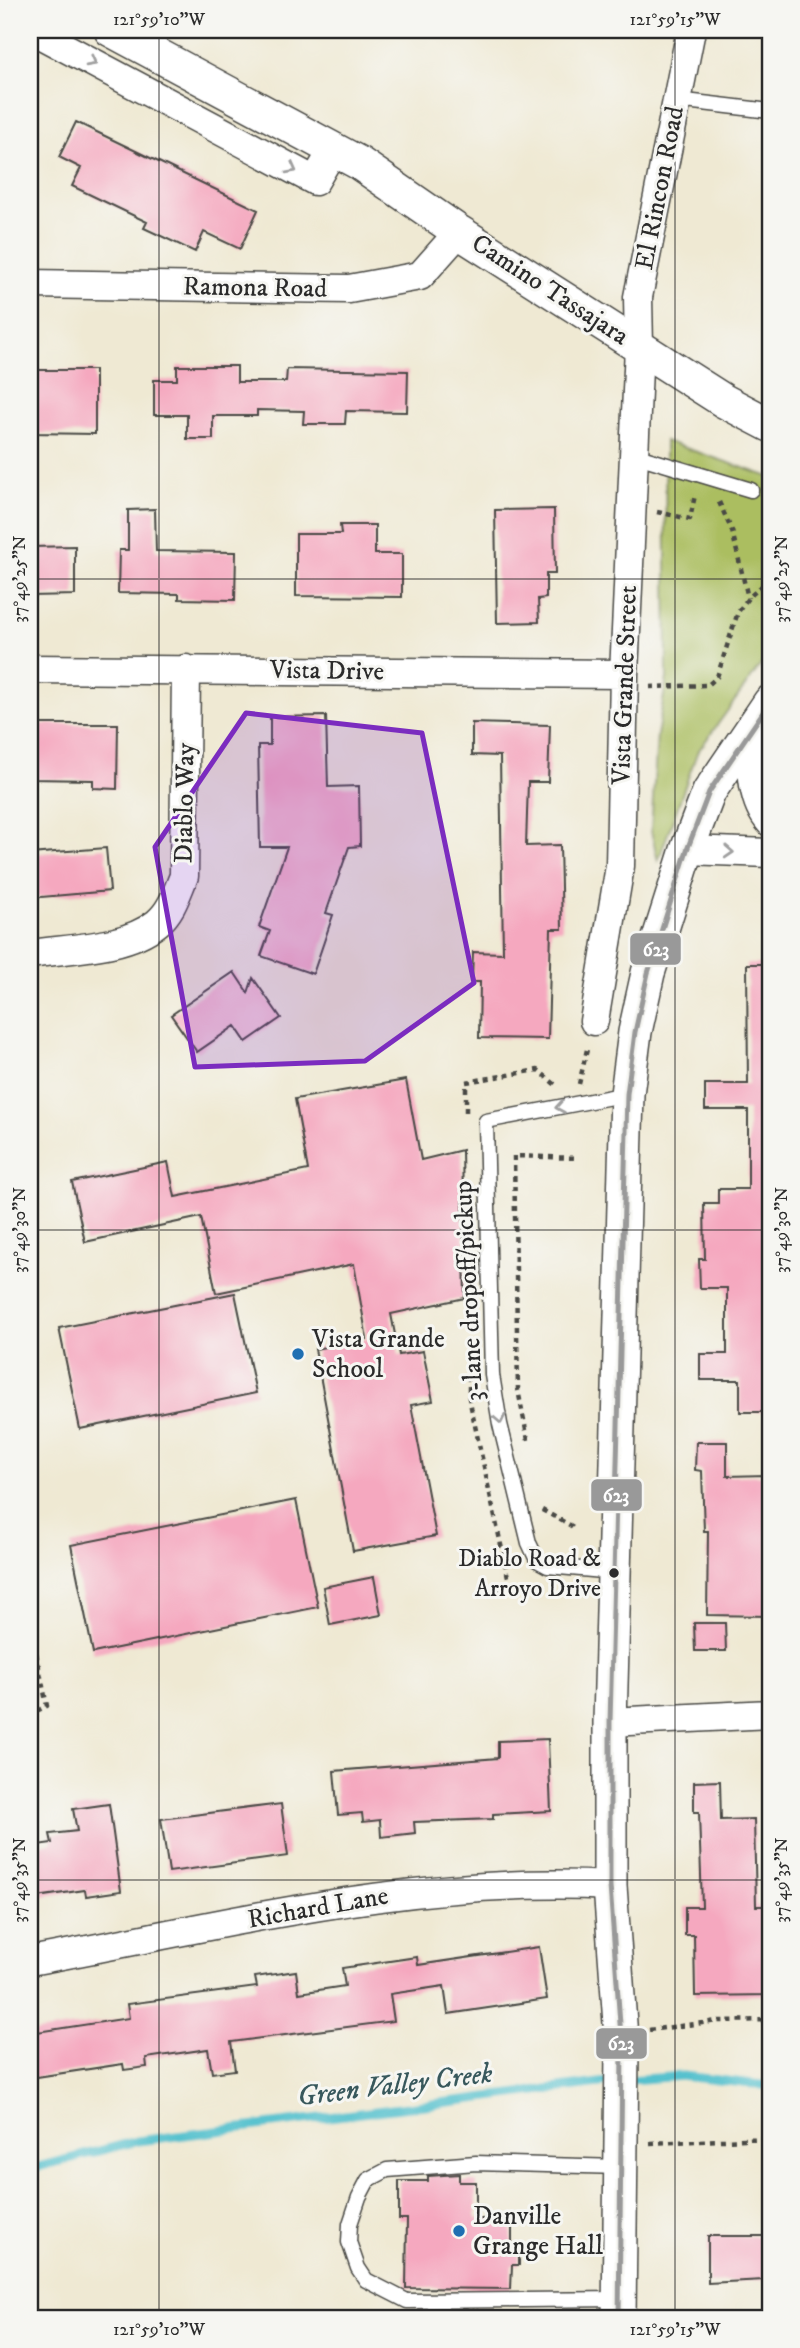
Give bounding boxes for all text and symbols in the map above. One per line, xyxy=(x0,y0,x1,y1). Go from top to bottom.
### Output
text: 121°59'10"W xyxy=(113,9,206,31)
text: 121°59'15"W xyxy=(629,9,721,31)
one-way arrow xyxy=(85,54,97,67)
street label: El Rincon Road xyxy=(628,103,692,273)
one-way arrow xyxy=(285,161,298,175)
street label: Camino Tassajara xyxy=(465,227,635,353)
street label: Ramona Road xyxy=(182,270,328,306)
text: 37°49'25"N xyxy=(9,535,31,623)
text: 37°49'25"N xyxy=(771,535,793,623)
street label: Vista Grande Street xyxy=(605,585,645,786)
street label: Vista Drive xyxy=(268,653,385,688)
street label: Diablo Way xyxy=(167,742,203,864)
one-way arrow xyxy=(724,844,735,859)
line badge: 623 xyxy=(629,932,682,966)
text: 623 xyxy=(643,939,669,962)
one-way arrow xyxy=(554,1099,566,1114)
street label: 3-lane dropoff/pickup xyxy=(447,1180,491,1402)
text: 37°49'30"N xyxy=(9,1187,31,1273)
text: 37°49'30"N xyxy=(771,1187,793,1273)
place label: Vista Grande School xyxy=(311,1323,445,1386)
marker: Vista Grande School xyxy=(290,1346,306,1362)
one-way arrow xyxy=(492,1413,507,1425)
line badge: 623 xyxy=(590,1478,643,1512)
text: 623 xyxy=(603,1485,629,1508)
place label: Diablo Road & Arroyo Drive xyxy=(458,1544,601,1604)
marker: Diablo Road & Arroyo Drive xyxy=(607,1566,621,1580)
text: 37°49'35"N xyxy=(9,1837,31,1923)
text: 37°49'35"N xyxy=(771,1837,793,1923)
street label: Richard Lane xyxy=(245,1879,391,1937)
line badge: 623 xyxy=(595,2027,648,2060)
text: 623 xyxy=(608,2033,634,2056)
water label: Green Valley Creek xyxy=(295,2056,495,2114)
place label: Danville Grange Hall xyxy=(473,2200,603,2263)
marker: Danville Grange Hall xyxy=(451,2223,467,2239)
text: 121°59'10"W xyxy=(113,2319,206,2341)
text: 121°59'15"W xyxy=(629,2319,721,2341)

